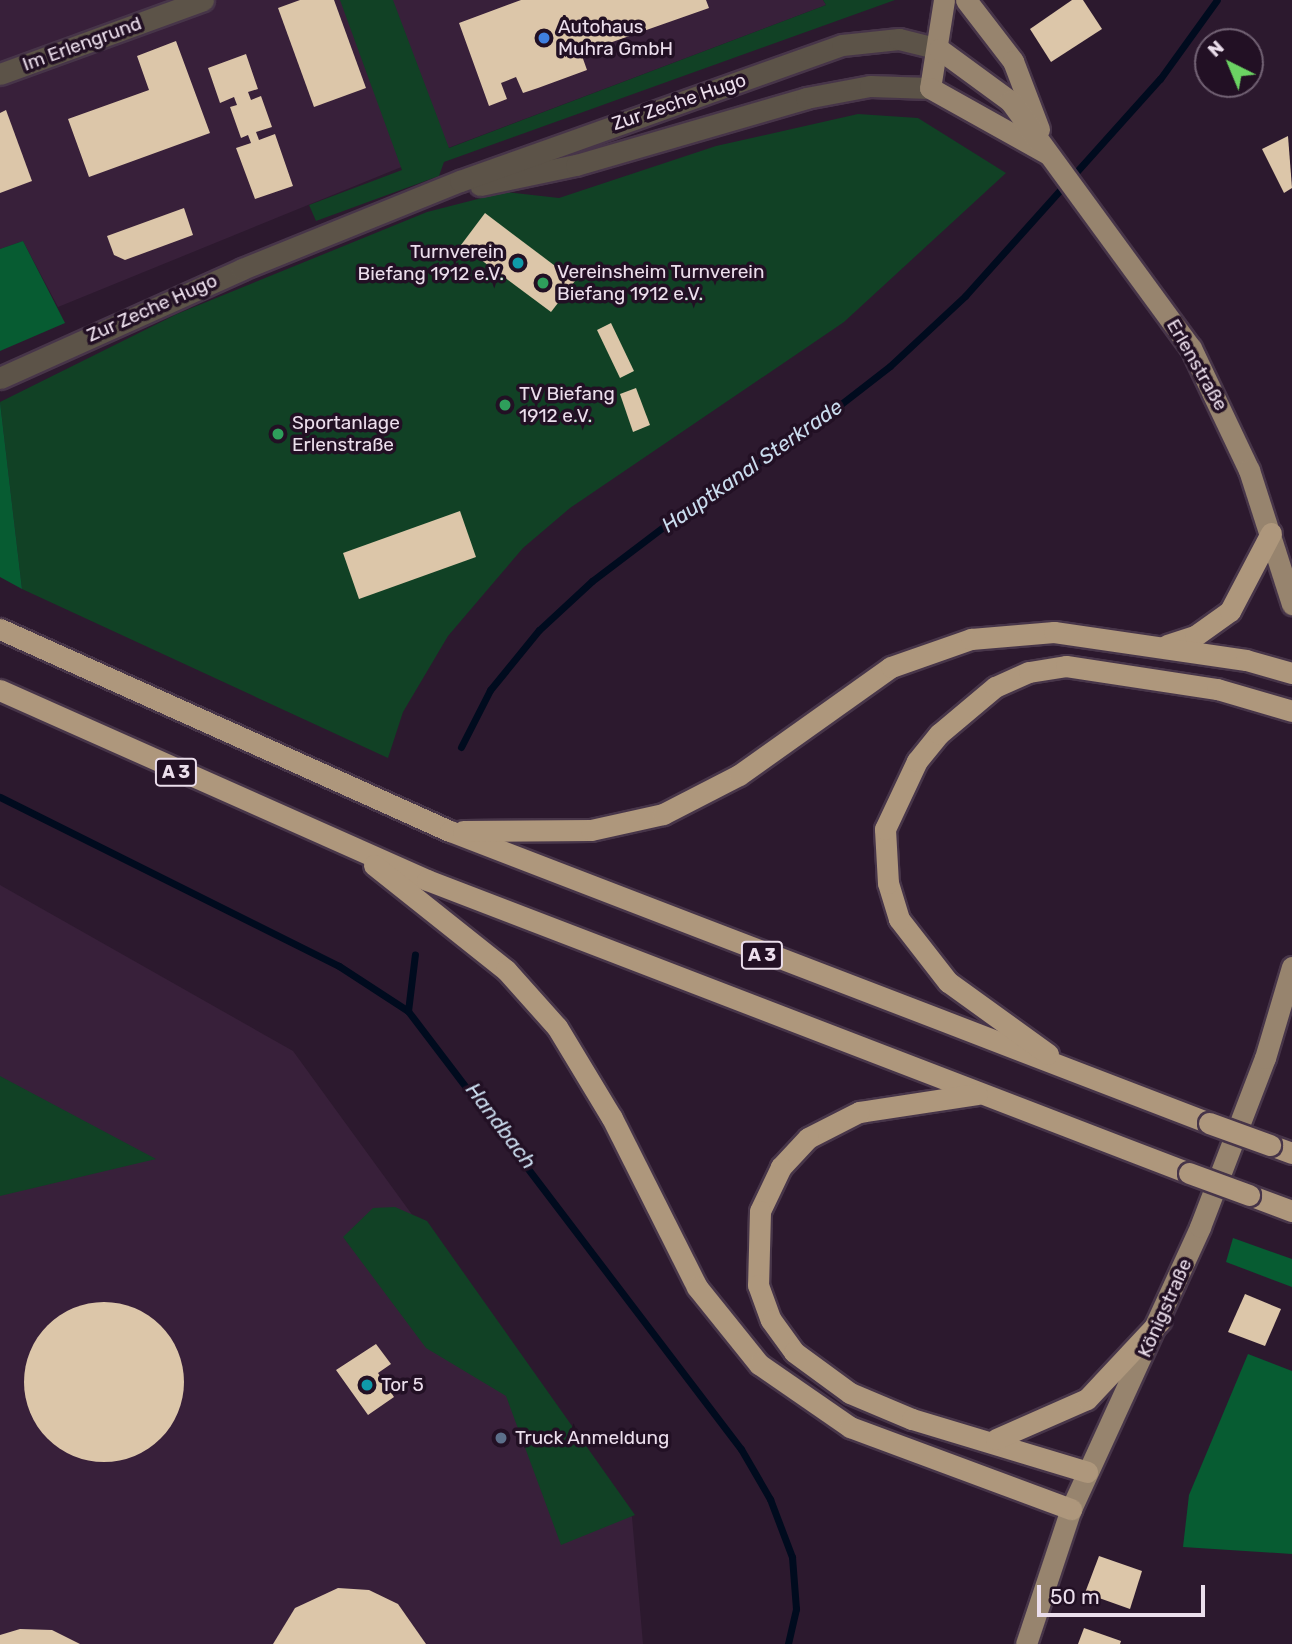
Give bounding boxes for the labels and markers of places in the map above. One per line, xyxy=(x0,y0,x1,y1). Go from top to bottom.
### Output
place label: Autohaus Muhra GmbH xyxy=(558,16,673,60)
marker: Autohaus Muhra GmbH xyxy=(536,30,552,46)
place label: Turnverein Biefang 1912 e.V. xyxy=(358,241,504,285)
marker: Turnverein Biefang 1912 e.V. xyxy=(510,255,526,271)
place label: Vereinsheim Turnverein Biefang 1912 e.V. xyxy=(557,261,765,305)
marker: Vereinsheim Turnverein Biefang 1912 e.V. xyxy=(535,275,551,291)
place label: TV Biefang 1912 e.V. xyxy=(519,383,615,427)
marker: TV Biefang 1912 e.V. xyxy=(497,397,513,413)
place label: Sportanlage Erlenstraße xyxy=(292,412,400,456)
marker: Sportanlage Erlenstraße xyxy=(270,426,286,442)
place label: Tor 5 xyxy=(381,1374,424,1396)
marker: Tor 5 xyxy=(359,1377,375,1393)
place label: Truck Anmeldung xyxy=(515,1427,670,1449)
marker: Truck Anmeldung xyxy=(493,1430,509,1446)

